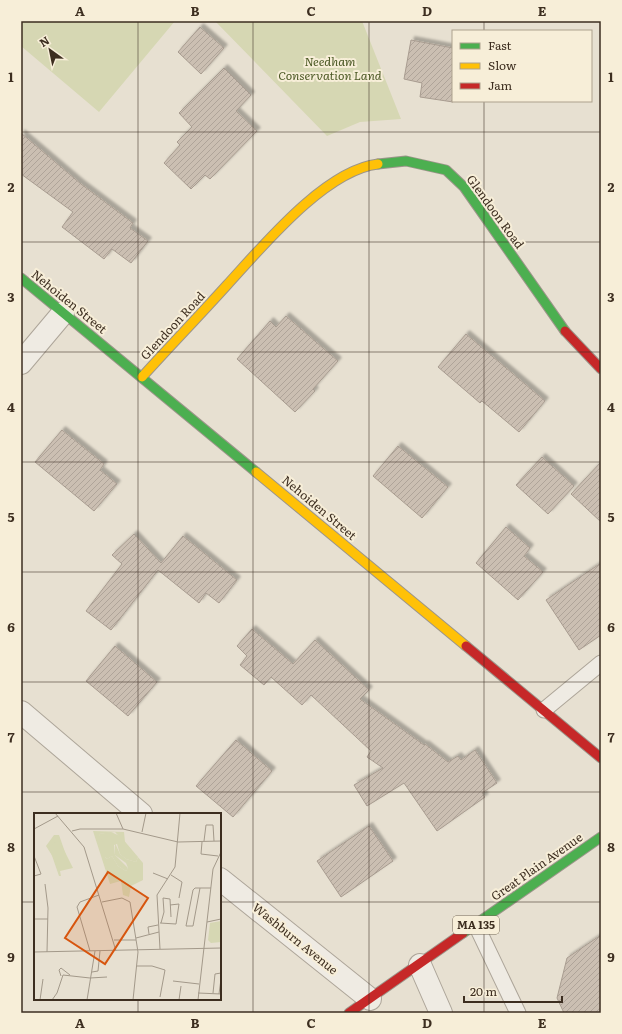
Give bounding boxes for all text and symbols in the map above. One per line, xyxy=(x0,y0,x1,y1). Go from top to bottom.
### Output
text: A xyxy=(75,1,85,20)
text: B xyxy=(191,1,200,20)
text: C xyxy=(306,1,316,20)
text: D xyxy=(422,1,432,20)
text: E xyxy=(538,1,547,20)
north arrow xyxy=(30,30,70,70)
legend xyxy=(452,30,592,102)
text: N xyxy=(36,32,52,50)
text: Fast xyxy=(488,36,512,54)
park label: Needham Conservation Land xyxy=(278,52,382,84)
text: Slow xyxy=(488,56,517,74)
text: 1 xyxy=(8,67,14,86)
text: 1 xyxy=(608,67,614,86)
text: Jam xyxy=(488,76,513,94)
street label: Glendoon Road xyxy=(463,171,529,253)
text: 2 xyxy=(8,177,15,196)
text: 2 xyxy=(608,177,615,196)
street label: Nehoiden Street xyxy=(28,265,111,337)
text: 3 xyxy=(7,287,15,306)
street label: Glendoon Road xyxy=(136,287,209,363)
text: 3 xyxy=(607,287,615,306)
text: 4 xyxy=(7,397,15,416)
text: 4 xyxy=(607,397,615,416)
street label: Nehoiden Street xyxy=(278,471,361,544)
text: 5 xyxy=(7,507,15,526)
text: 5 xyxy=(607,507,615,526)
text: 6 xyxy=(7,617,15,636)
text: 6 xyxy=(607,617,615,636)
text: 7 xyxy=(7,727,15,746)
text: 7 xyxy=(607,727,615,746)
inset map xyxy=(34,813,221,1000)
street label: Great Plain Avenue xyxy=(487,828,586,905)
text: 8 xyxy=(7,837,15,856)
text: 8 xyxy=(607,837,615,856)
street label: Washburn Avenue xyxy=(249,898,342,978)
road number: MA 135 xyxy=(453,916,499,934)
text: 9 xyxy=(7,947,15,966)
text: 9 xyxy=(607,947,615,966)
scale bar xyxy=(464,978,562,1004)
text: 20 m xyxy=(470,982,497,1000)
text: A xyxy=(75,1013,85,1032)
text: B xyxy=(191,1013,200,1032)
text: C xyxy=(306,1013,316,1032)
text: D xyxy=(422,1013,432,1032)
text: E xyxy=(538,1013,547,1032)

